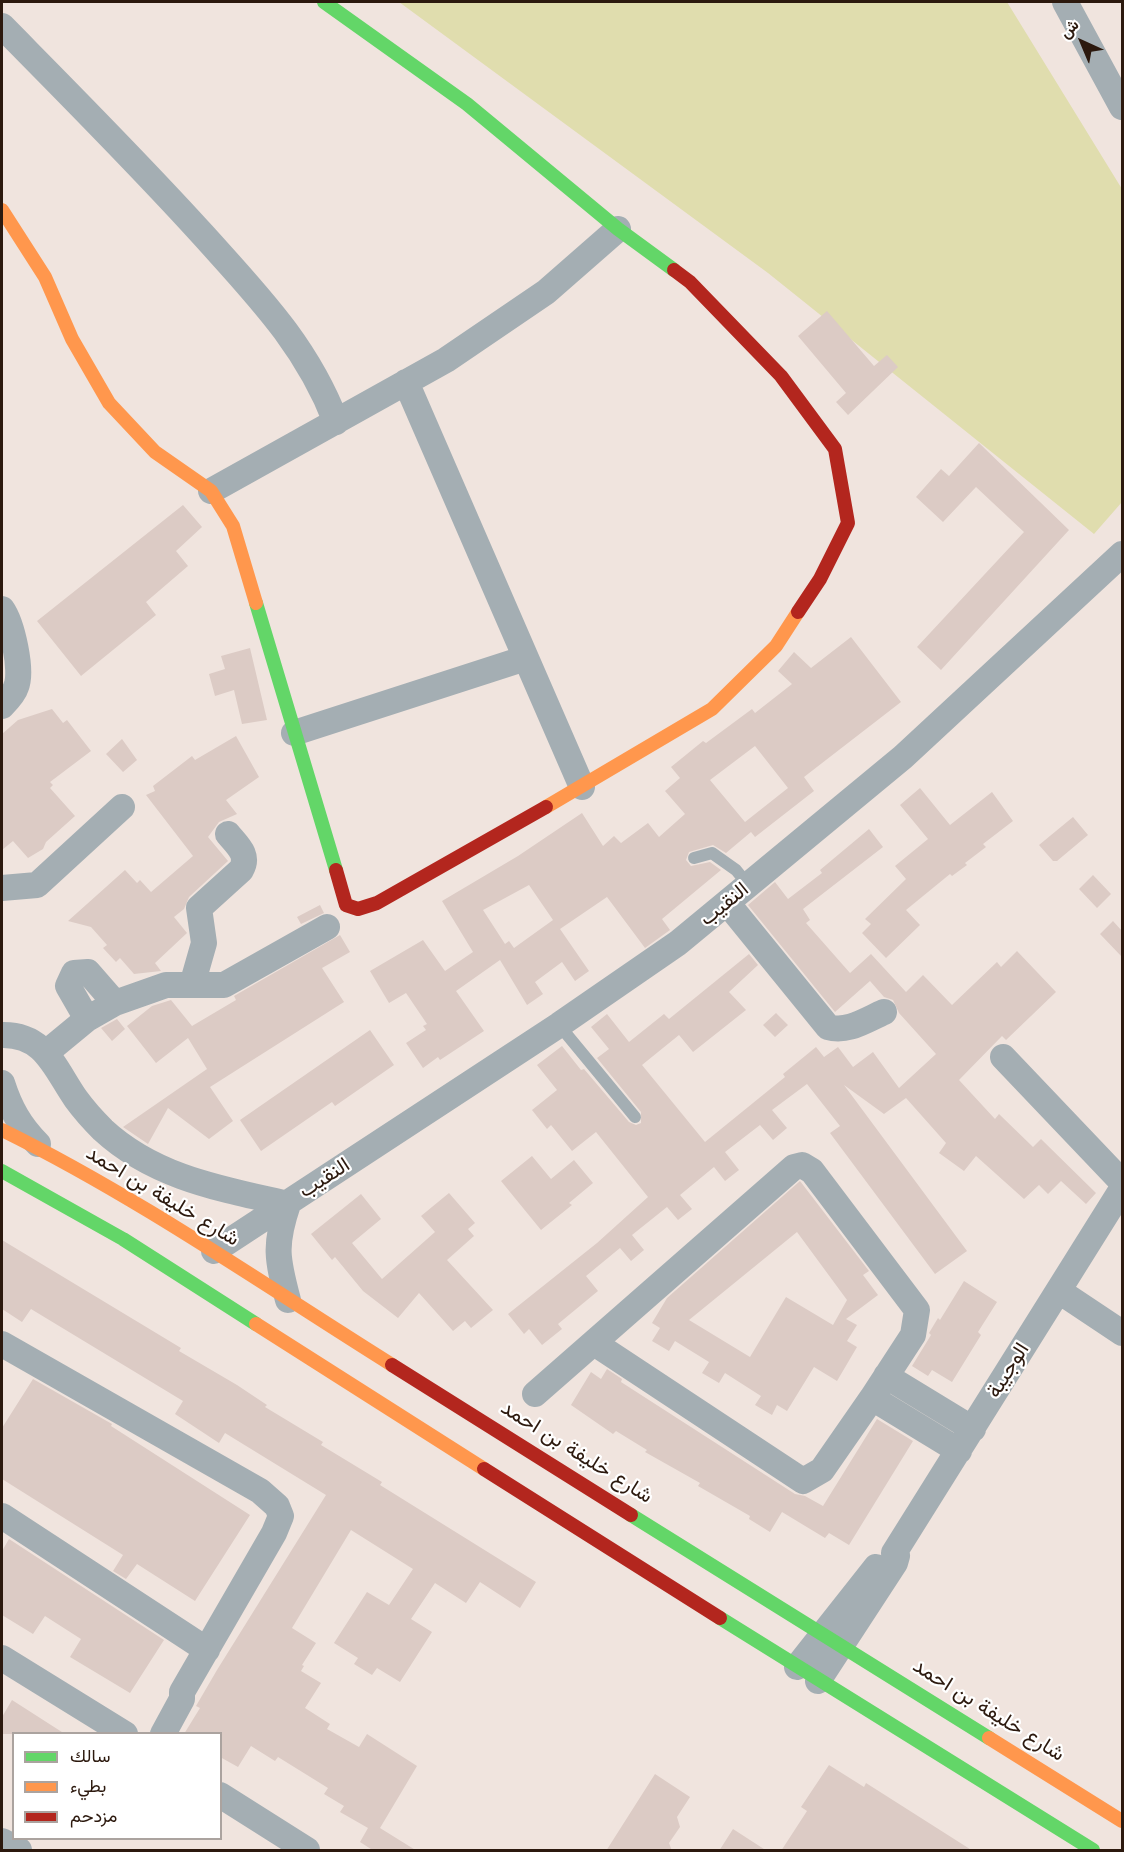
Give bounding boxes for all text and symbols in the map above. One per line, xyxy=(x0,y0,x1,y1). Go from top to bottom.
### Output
north arrow xyxy=(1052,12,1112,72)
text: ش xyxy=(1054,14,1084,44)
street label: النقيب xyxy=(695,878,755,932)
street label: شارع خليفة بن احمد xyxy=(81,1141,243,1253)
street label: النقيب xyxy=(295,1153,355,1205)
street label: الوجيبة xyxy=(982,1339,1036,1403)
street label: شارع خليفة بن احمد xyxy=(495,1396,657,1510)
street label: شارع خليفة بن احمد xyxy=(907,1654,1069,1768)
legend xyxy=(12,1732,222,1840)
text: سالك xyxy=(70,1743,110,1769)
text: بطيء xyxy=(70,1773,106,1799)
text: مزدحم xyxy=(70,1803,117,1829)

